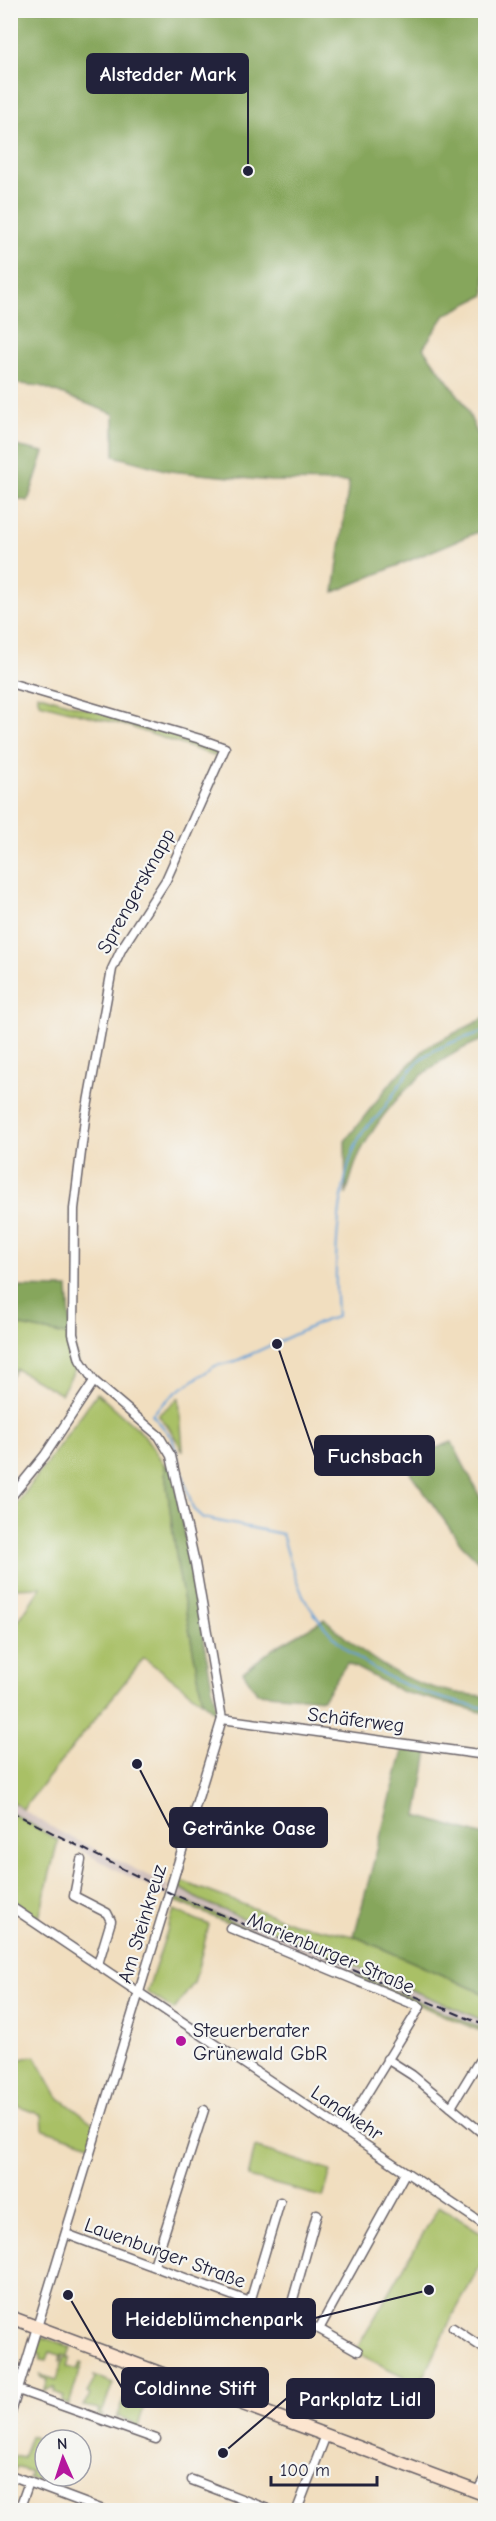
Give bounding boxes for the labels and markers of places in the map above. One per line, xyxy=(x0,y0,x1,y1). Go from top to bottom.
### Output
callout: Alstedder Mark xyxy=(87,54,248,93)
callout: Fuchsbach xyxy=(315,1436,434,1475)
callout: Getränke Oase xyxy=(170,1808,327,1847)
place label: Steuerberater Grünewald GbR xyxy=(193,2019,327,2065)
marker: Steuerberater Grünewald GbR xyxy=(174,2034,188,2048)
callout: Heideblümchenpark xyxy=(113,2299,315,2338)
callout: Coldinne Stift xyxy=(122,2368,268,2407)
callout: Parkplatz Lidl xyxy=(287,2379,434,2418)

